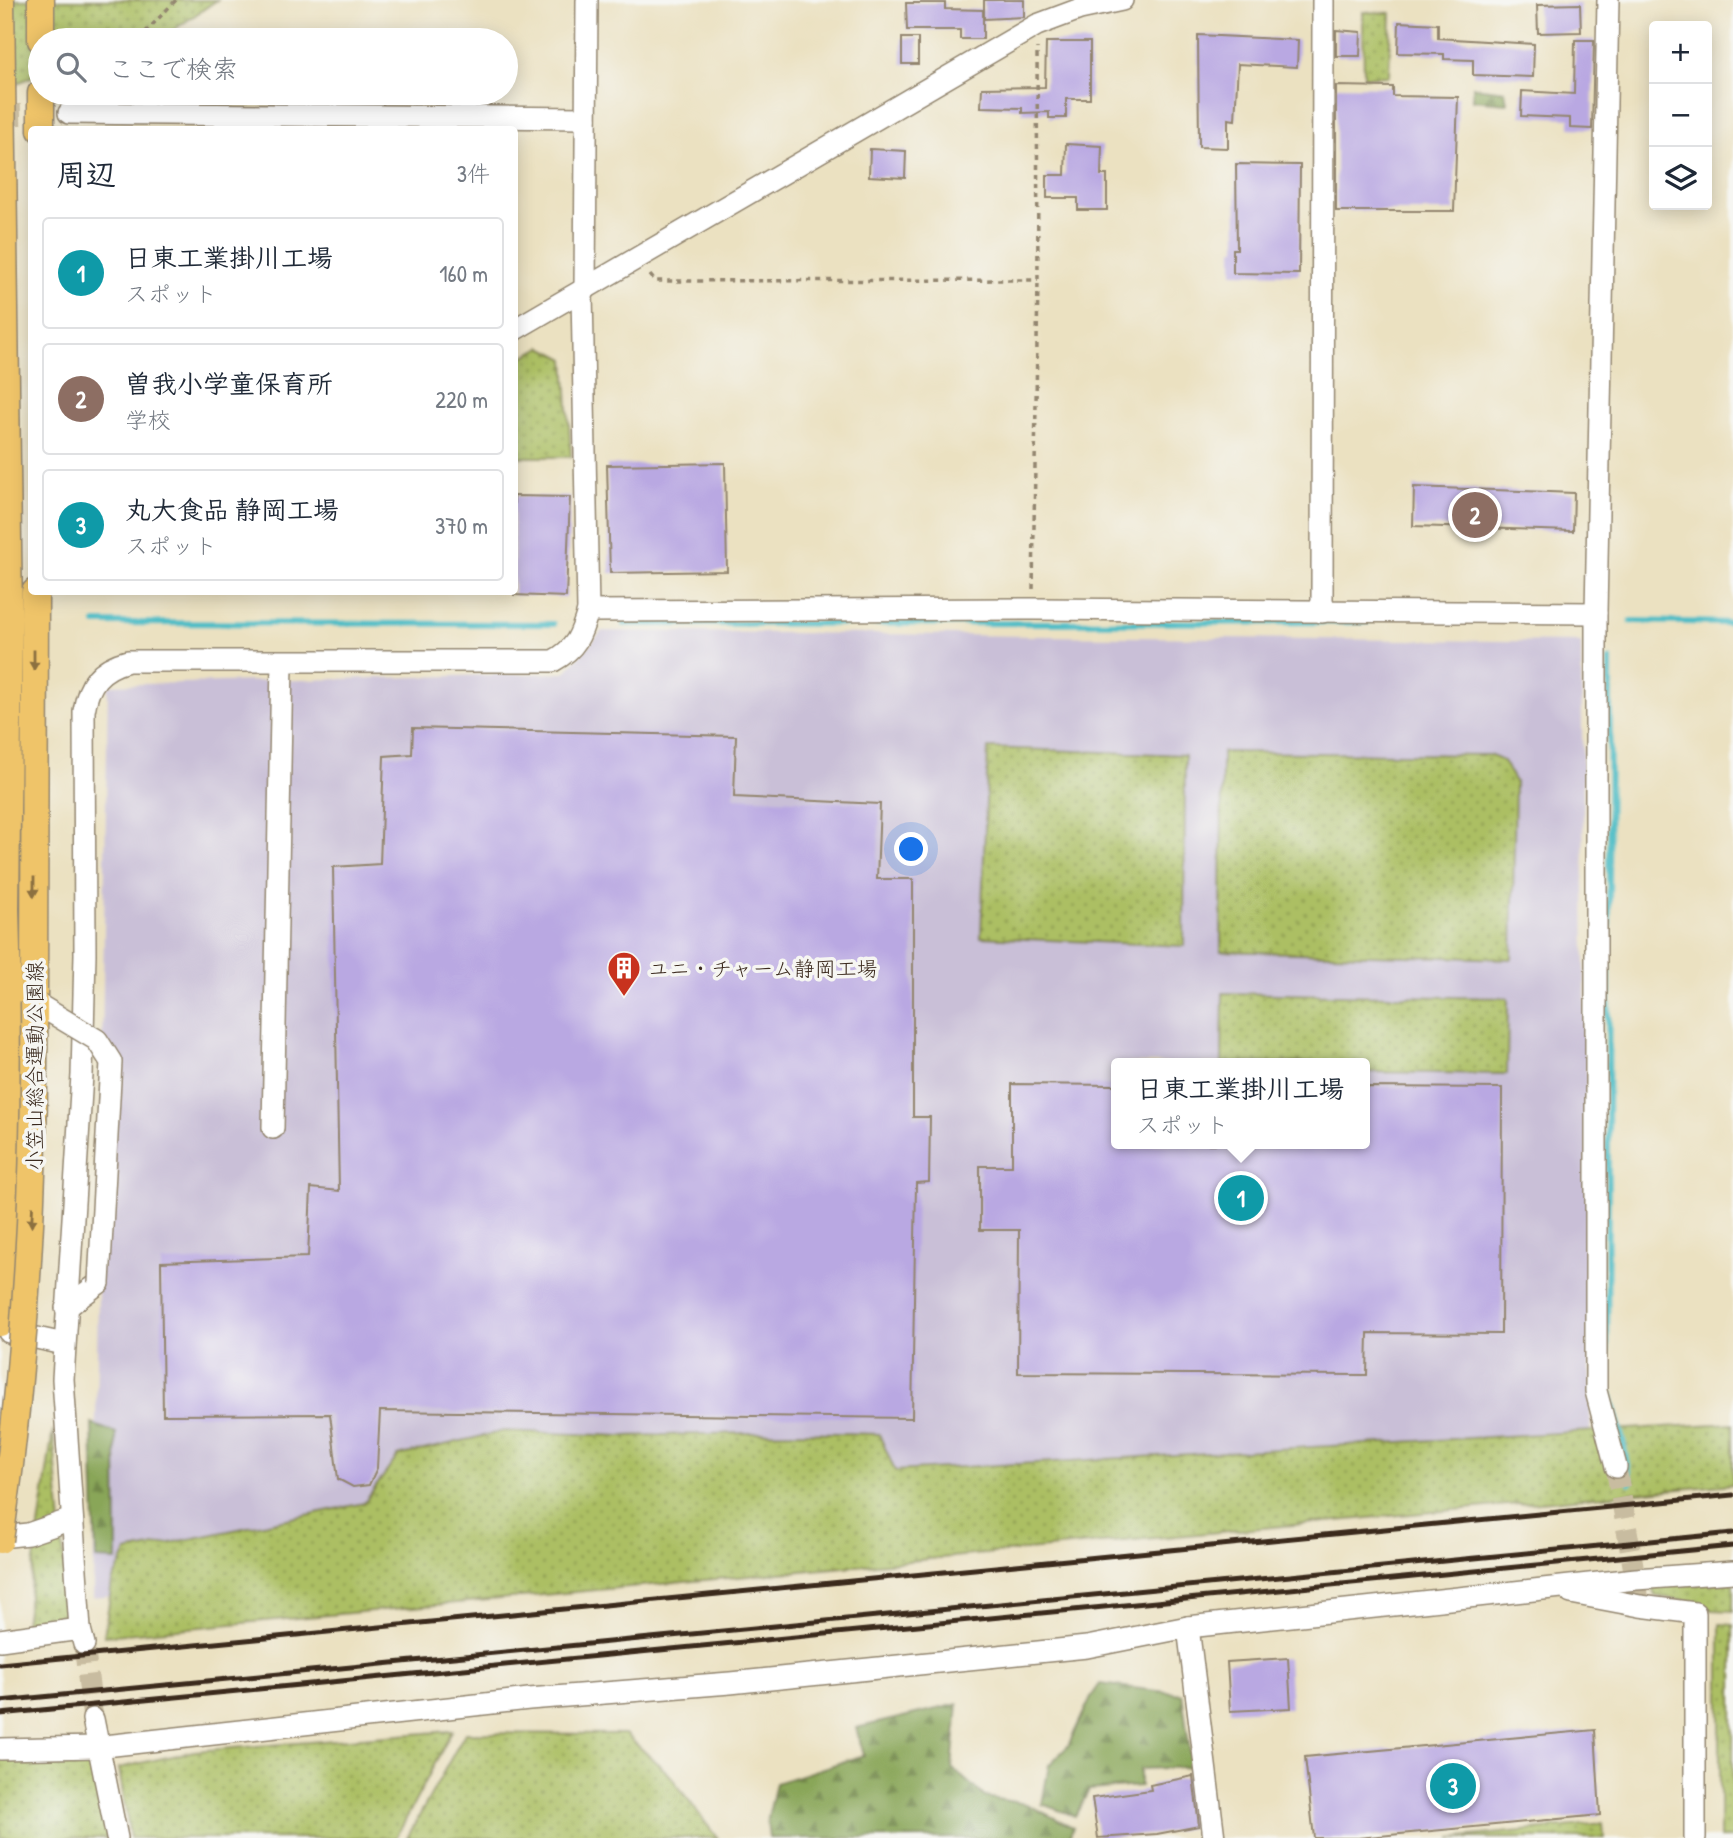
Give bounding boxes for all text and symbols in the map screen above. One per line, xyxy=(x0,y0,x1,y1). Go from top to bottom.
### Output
map controls xyxy=(1649,21,1712,210)
button: + xyxy=(1649,21,1712,84)
search box xyxy=(28,28,518,105)
icon: search xyxy=(52,48,90,86)
text: ここで検索 xyxy=(108,51,238,86)
button: − xyxy=(1649,84,1712,147)
button: layers xyxy=(1649,147,1712,210)
text: 周辺 xyxy=(56,154,116,194)
text: 3件 xyxy=(457,158,490,189)
text: 日東工業掛川工場 xyxy=(125,240,333,275)
text: 1 xyxy=(77,258,85,289)
text: 160 m xyxy=(439,258,488,289)
text: スポット xyxy=(125,278,217,309)
text: 曽我小学童保育所 xyxy=(125,366,333,401)
text: 2 xyxy=(76,384,86,415)
text: 220 m xyxy=(435,384,488,415)
text: 学校 xyxy=(125,404,171,435)
pin: 2 xyxy=(1452,489,1498,541)
text: 丸大食品 静岡工場 xyxy=(125,492,339,527)
text: 3 xyxy=(76,510,86,541)
text: 370 m xyxy=(435,510,488,541)
text: スポット xyxy=(125,530,217,561)
one-way arrow xyxy=(28,649,40,671)
your location xyxy=(894,832,928,866)
one-way arrow xyxy=(28,876,40,898)
building icon: ユニ・チャーム静岡工場 xyxy=(605,949,643,998)
place label: ユニ・チャーム静岡工場 xyxy=(648,954,878,983)
street label: 小笠山総合運動公園線 xyxy=(20,961,49,1171)
popup xyxy=(1111,1058,1370,1149)
text: 日東工業掛川工場 xyxy=(1136,1071,1345,1106)
text: スポット xyxy=(1136,1109,1228,1140)
pin: 1 xyxy=(1218,1172,1264,1224)
one-way arrow xyxy=(26,1206,37,1228)
pin: 3 xyxy=(1430,1760,1476,1812)

